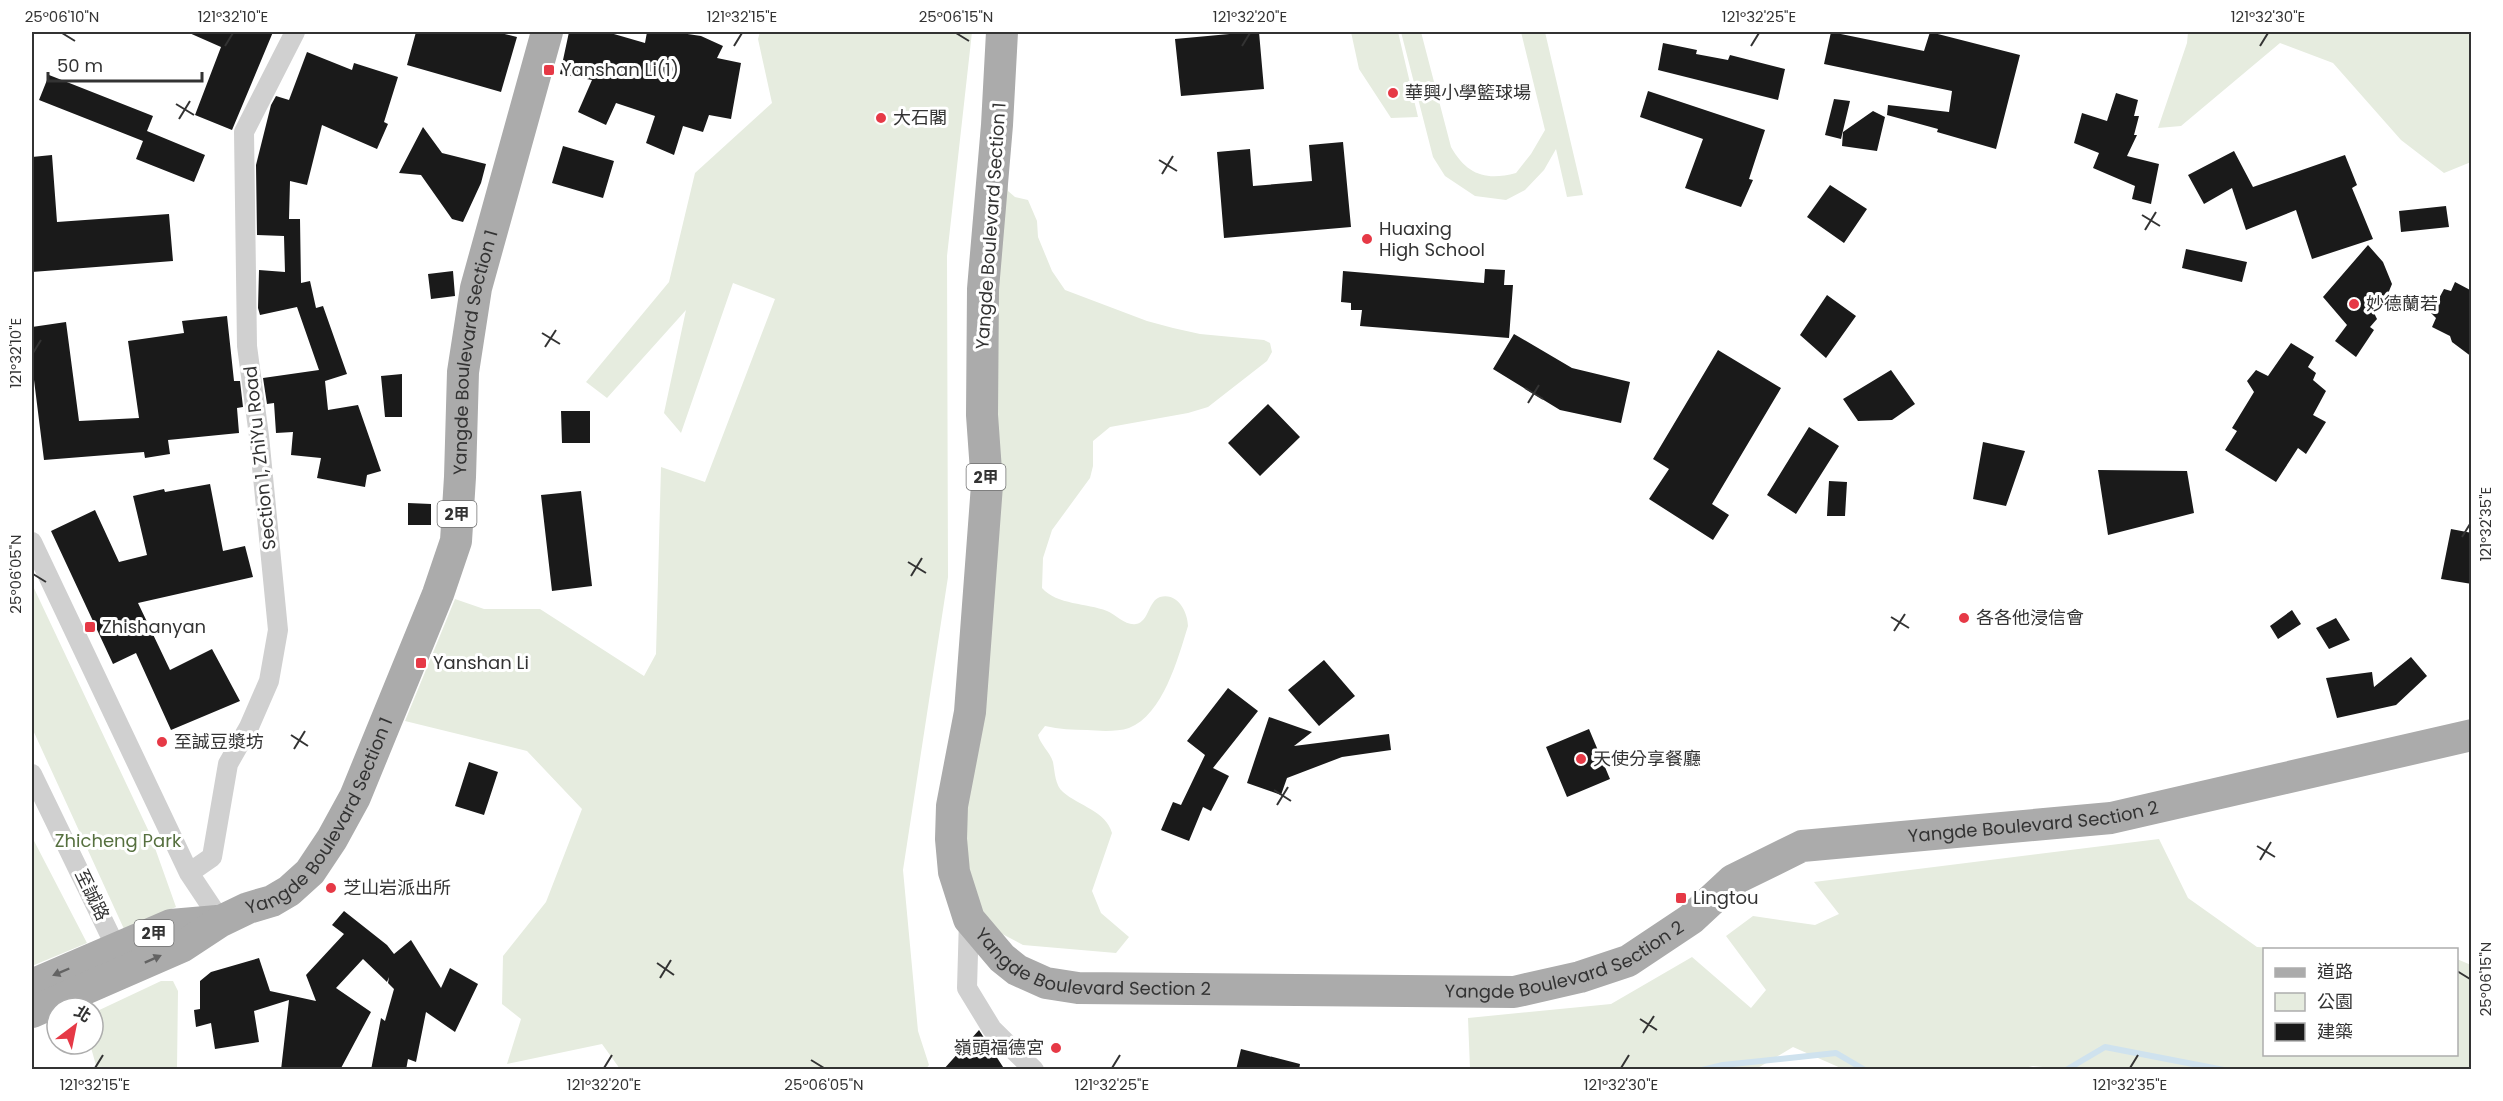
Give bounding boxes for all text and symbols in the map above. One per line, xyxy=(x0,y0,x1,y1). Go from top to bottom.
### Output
text: 25°06'10"N xyxy=(25,6,99,27)
text: 121°32'10"E xyxy=(198,6,268,27)
text: 121°32'15"E xyxy=(707,6,777,27)
text: 25°06'15"N xyxy=(919,6,993,27)
text: 121°32'20"E xyxy=(1213,6,1287,27)
text: 121°32'25"E xyxy=(1722,6,1796,27)
text: 121°32'30"E xyxy=(2231,6,2305,27)
scale bar xyxy=(48,45,202,83)
text: 50 m xyxy=(57,53,103,78)
place label: Yanshan Li(1) xyxy=(561,57,679,82)
marker: Yanshan Li(1) xyxy=(542,63,556,77)
place label: 華興小學籃球場 xyxy=(1405,80,1531,105)
marker: 華興小學籃球場 xyxy=(1386,86,1400,100)
street label: Yangde Boulevard Section 1 xyxy=(969,102,1012,350)
place label: 大石閣 xyxy=(893,105,947,130)
marker: 大石閣 xyxy=(874,111,888,125)
place label: Huaxing High School xyxy=(1379,216,1485,262)
street label: Yangde Boulevard Section 1 xyxy=(447,227,503,475)
marker: Huaxing High School xyxy=(1360,232,1374,246)
place label: 妙德蘭若 xyxy=(2366,291,2438,316)
marker: 妙德蘭若 xyxy=(2347,297,2361,311)
text: 121°32'10"E xyxy=(5,318,26,388)
street label: Section 1, ZhiYu Road xyxy=(237,365,282,551)
road number: 2甲 xyxy=(966,464,1006,490)
text: 121°32'35"E xyxy=(2475,487,2496,561)
road number: 2甲 xyxy=(438,501,476,527)
text: 25°06'05"N xyxy=(5,534,26,614)
place label: 各各他浸信會 xyxy=(1976,605,2084,630)
marker: 各各他浸信會 xyxy=(1957,611,1971,625)
place label: Zhishanyan xyxy=(102,614,206,639)
marker: Zhishanyan xyxy=(83,620,97,634)
place label: Yanshan Li xyxy=(433,650,529,675)
marker: Yanshan Li xyxy=(414,656,428,670)
street label: Yangde Boulevard Section 1 xyxy=(242,713,398,920)
place label: 至誠豆漿坊 xyxy=(174,729,264,754)
marker: 至誠豆漿坊 xyxy=(155,735,169,749)
place label: 天使分享餐廳 xyxy=(1593,746,1701,771)
marker: 天使分享餐廳 xyxy=(1574,752,1588,766)
street label: Yangde Boulevard Section 2 xyxy=(1907,794,2161,848)
park label: Zhicheng Park xyxy=(55,828,182,853)
street label: 至誠路 xyxy=(69,865,116,925)
place label: 芝山岩派出所 xyxy=(343,875,451,900)
marker: 芝山岩派出所 xyxy=(324,881,338,895)
place label: Lingtou xyxy=(1693,885,1758,910)
marker: Lingtou xyxy=(1674,891,1688,905)
street label: Yangde Boulevard Section 2 xyxy=(1445,914,1688,1004)
road number: 2甲 xyxy=(134,920,174,946)
street label: Yangde Boulevard Section 2 xyxy=(970,922,1211,1001)
text: 25°06'15"N xyxy=(2475,942,2496,1016)
legend xyxy=(2263,948,2458,1056)
one-way arrow xyxy=(144,954,162,963)
text: 道路 xyxy=(2317,959,2353,984)
one-way arrow xyxy=(52,968,69,977)
text: 公園 xyxy=(2317,989,2353,1014)
north arrow xyxy=(45,996,105,1056)
text: 北 xyxy=(70,1000,96,1028)
text: 建築 xyxy=(2317,1019,2353,1044)
place label: 嶺頭福德宮 xyxy=(954,1035,1044,1060)
marker: 嶺頭福德宮 xyxy=(1049,1041,1063,1055)
text: 121°32'15"E xyxy=(60,1074,130,1095)
text: 121°32'20"E xyxy=(567,1074,641,1095)
text: 25°06'05"N xyxy=(784,1074,864,1095)
text: 121°32'25"E xyxy=(1075,1074,1149,1095)
text: 121°32'30"E xyxy=(1584,1074,1658,1095)
text: 121°32'35"E xyxy=(2093,1074,2167,1095)

